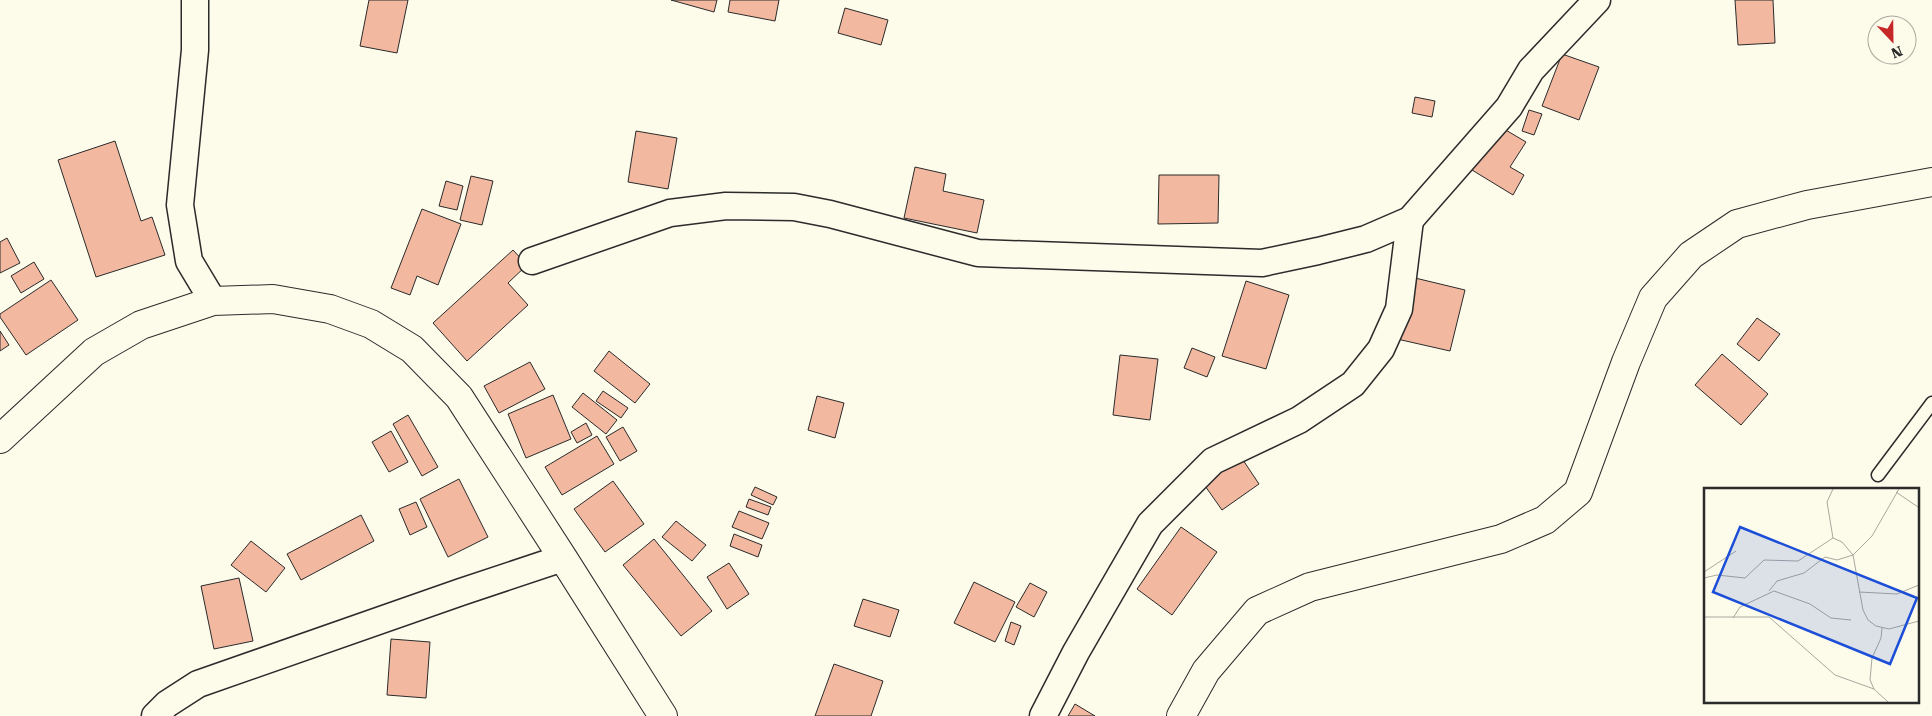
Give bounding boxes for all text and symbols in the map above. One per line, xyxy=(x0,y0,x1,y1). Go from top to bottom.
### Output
north arrow xyxy=(1867,15,1917,65)
text: N xyxy=(1889,43,1905,62)
inset map xyxy=(1704,488,1920,704)

